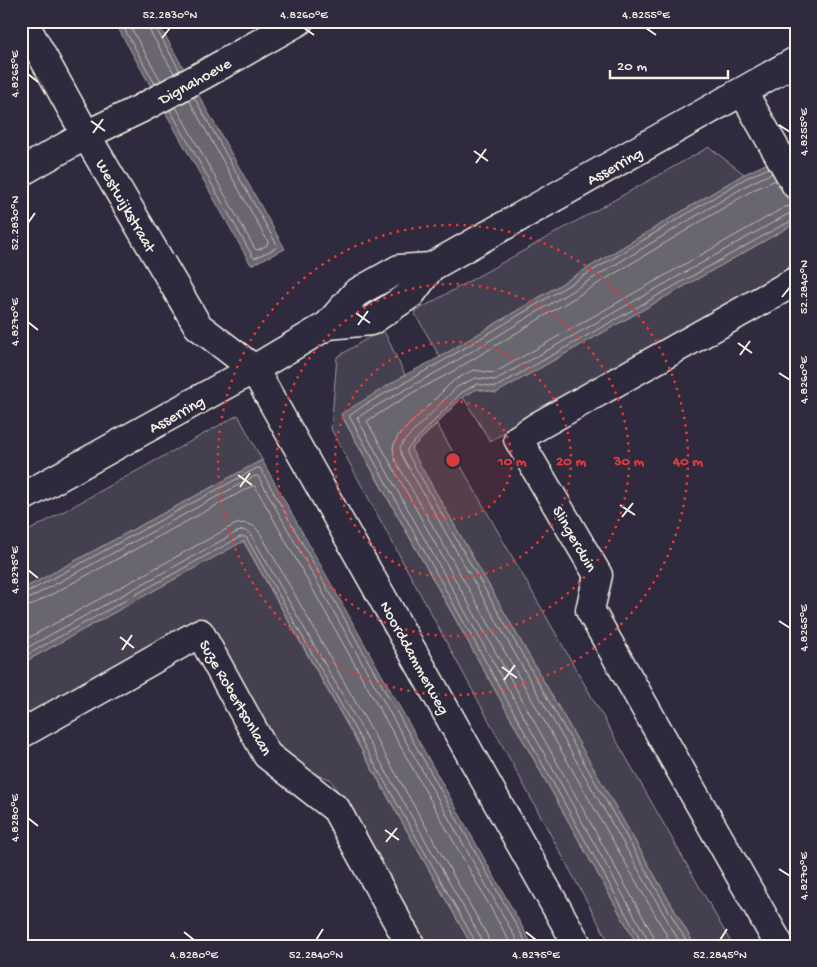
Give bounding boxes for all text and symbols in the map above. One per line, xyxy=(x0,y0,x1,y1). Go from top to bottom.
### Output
text: 52.2830°N xyxy=(143,9,198,23)
text: 4.8260°E xyxy=(280,9,328,23)
text: 4.8255°E xyxy=(622,9,670,23)
scale bar xyxy=(610,48,727,80)
text: 4.8265°E xyxy=(9,50,23,98)
street label: Dignahoeve xyxy=(155,55,236,111)
text: 20 m xyxy=(617,58,647,76)
text: 4.8255°E xyxy=(798,108,812,156)
street label: Asserring xyxy=(584,145,647,191)
street label: Westwijkstraat xyxy=(90,157,159,258)
text: 52.2830°N xyxy=(9,195,23,250)
text: 52.2840°N xyxy=(798,260,812,314)
text: 4.8270°E xyxy=(9,298,23,346)
text: 4.8260°E xyxy=(798,356,812,404)
street label: Asserring xyxy=(146,393,209,439)
centre of rings xyxy=(444,451,462,469)
text: 10 m xyxy=(497,453,527,471)
text: 20 m xyxy=(556,453,586,471)
text: 30 m xyxy=(613,453,645,471)
text: 40 m xyxy=(672,453,703,471)
street label: Slingerduin xyxy=(546,503,600,576)
text: 4.8275°E xyxy=(9,546,23,594)
street label: Noorddammerweg xyxy=(374,599,452,719)
text: 4.8265°E xyxy=(798,604,812,652)
street label: Suze Robertsonlaan xyxy=(193,638,275,760)
text: 4.8280°E xyxy=(9,793,23,842)
text: 4.8270°E xyxy=(798,852,812,900)
text: 4.8280°E xyxy=(170,949,219,963)
text: 52.2840°N xyxy=(289,949,343,963)
text: 4.8275°E xyxy=(512,949,560,963)
text: 52.2845°N xyxy=(693,949,747,963)

